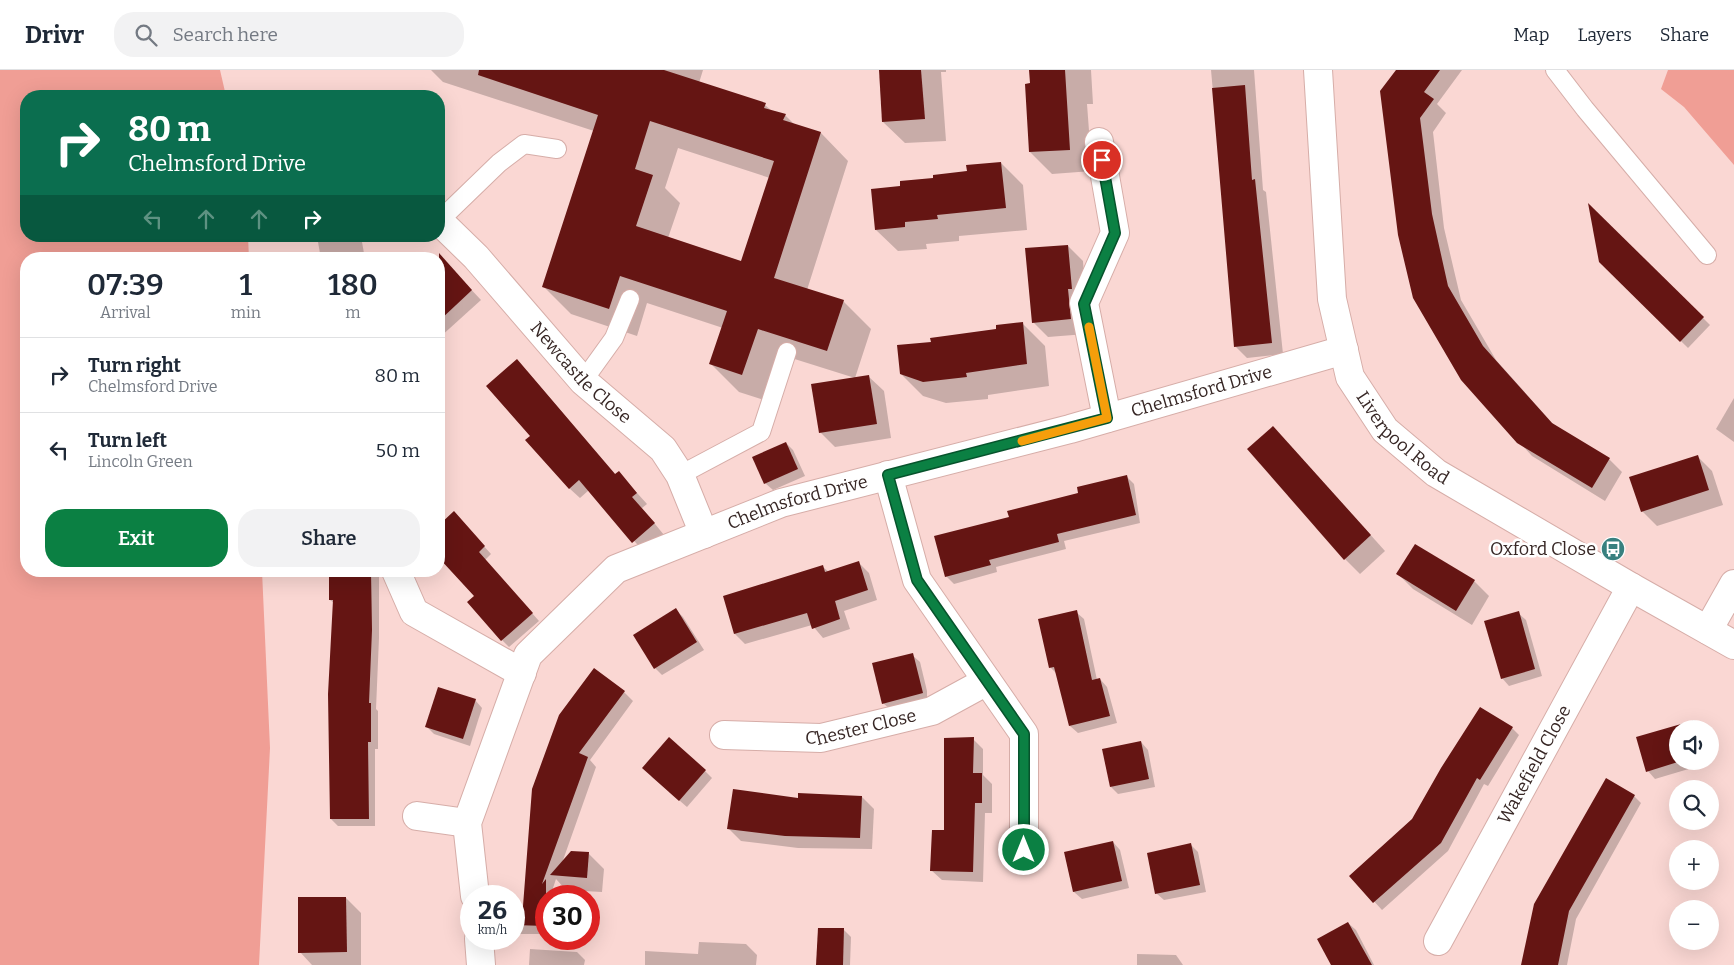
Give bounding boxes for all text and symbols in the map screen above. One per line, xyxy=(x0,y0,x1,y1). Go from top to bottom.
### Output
search box xyxy=(114,12,464,57)
text: Drivr xyxy=(25,21,84,49)
icon: search xyxy=(132,21,160,49)
text: Search here xyxy=(172,23,278,46)
text: Map xyxy=(1513,24,1549,46)
text: Layers xyxy=(1577,24,1632,46)
text: Share xyxy=(1660,24,1709,46)
text: 80 m xyxy=(128,108,211,150)
icon: right xyxy=(45,110,110,175)
pin xyxy=(1081,139,1123,181)
icon: arrive xyxy=(1088,146,1116,174)
text: Chelmsford Drive xyxy=(128,150,306,177)
icon: left xyxy=(139,205,167,233)
icon: ahead xyxy=(192,205,220,233)
icon: ahead xyxy=(245,205,273,233)
icon: right xyxy=(298,205,326,233)
text: 07:39 xyxy=(87,267,164,303)
text: 1 xyxy=(239,267,252,303)
text: 180 xyxy=(328,267,378,303)
text: Arrival xyxy=(100,303,151,322)
text: min xyxy=(231,303,261,322)
text: m xyxy=(345,303,361,322)
street label: Newcastle Close xyxy=(526,317,636,428)
text: Turn right xyxy=(88,354,181,377)
street label: Chelmsford Drive xyxy=(1128,360,1275,422)
icon: right xyxy=(45,361,73,389)
text: 80 m xyxy=(374,364,420,387)
text: Chelmsford Drive xyxy=(88,377,218,396)
street label: Liverpool Road xyxy=(1352,387,1453,489)
text: Turn left xyxy=(88,429,167,452)
icon: left xyxy=(45,436,73,464)
text: 50 m xyxy=(376,439,420,462)
text: Lincoln Green xyxy=(88,452,193,471)
street label: Chelmsford Drive xyxy=(724,470,870,534)
button: Exit xyxy=(45,509,228,567)
button: Share xyxy=(238,509,420,567)
bus stop icon: Oxford Close xyxy=(1600,536,1626,562)
place label: Oxford Close xyxy=(1490,538,1596,560)
street label: Wakefield Close xyxy=(1493,701,1576,828)
street label: Chester Close xyxy=(805,704,919,750)
map controls xyxy=(1669,720,1719,950)
button: sound xyxy=(1669,720,1719,770)
button: search xyxy=(1669,780,1719,830)
position arrow xyxy=(997,823,1049,875)
button: + xyxy=(1669,840,1719,890)
speed limit sign: 30 xyxy=(535,885,600,950)
text: 26 xyxy=(478,896,507,926)
button: − xyxy=(1669,900,1719,950)
text: km/h xyxy=(478,923,507,937)

